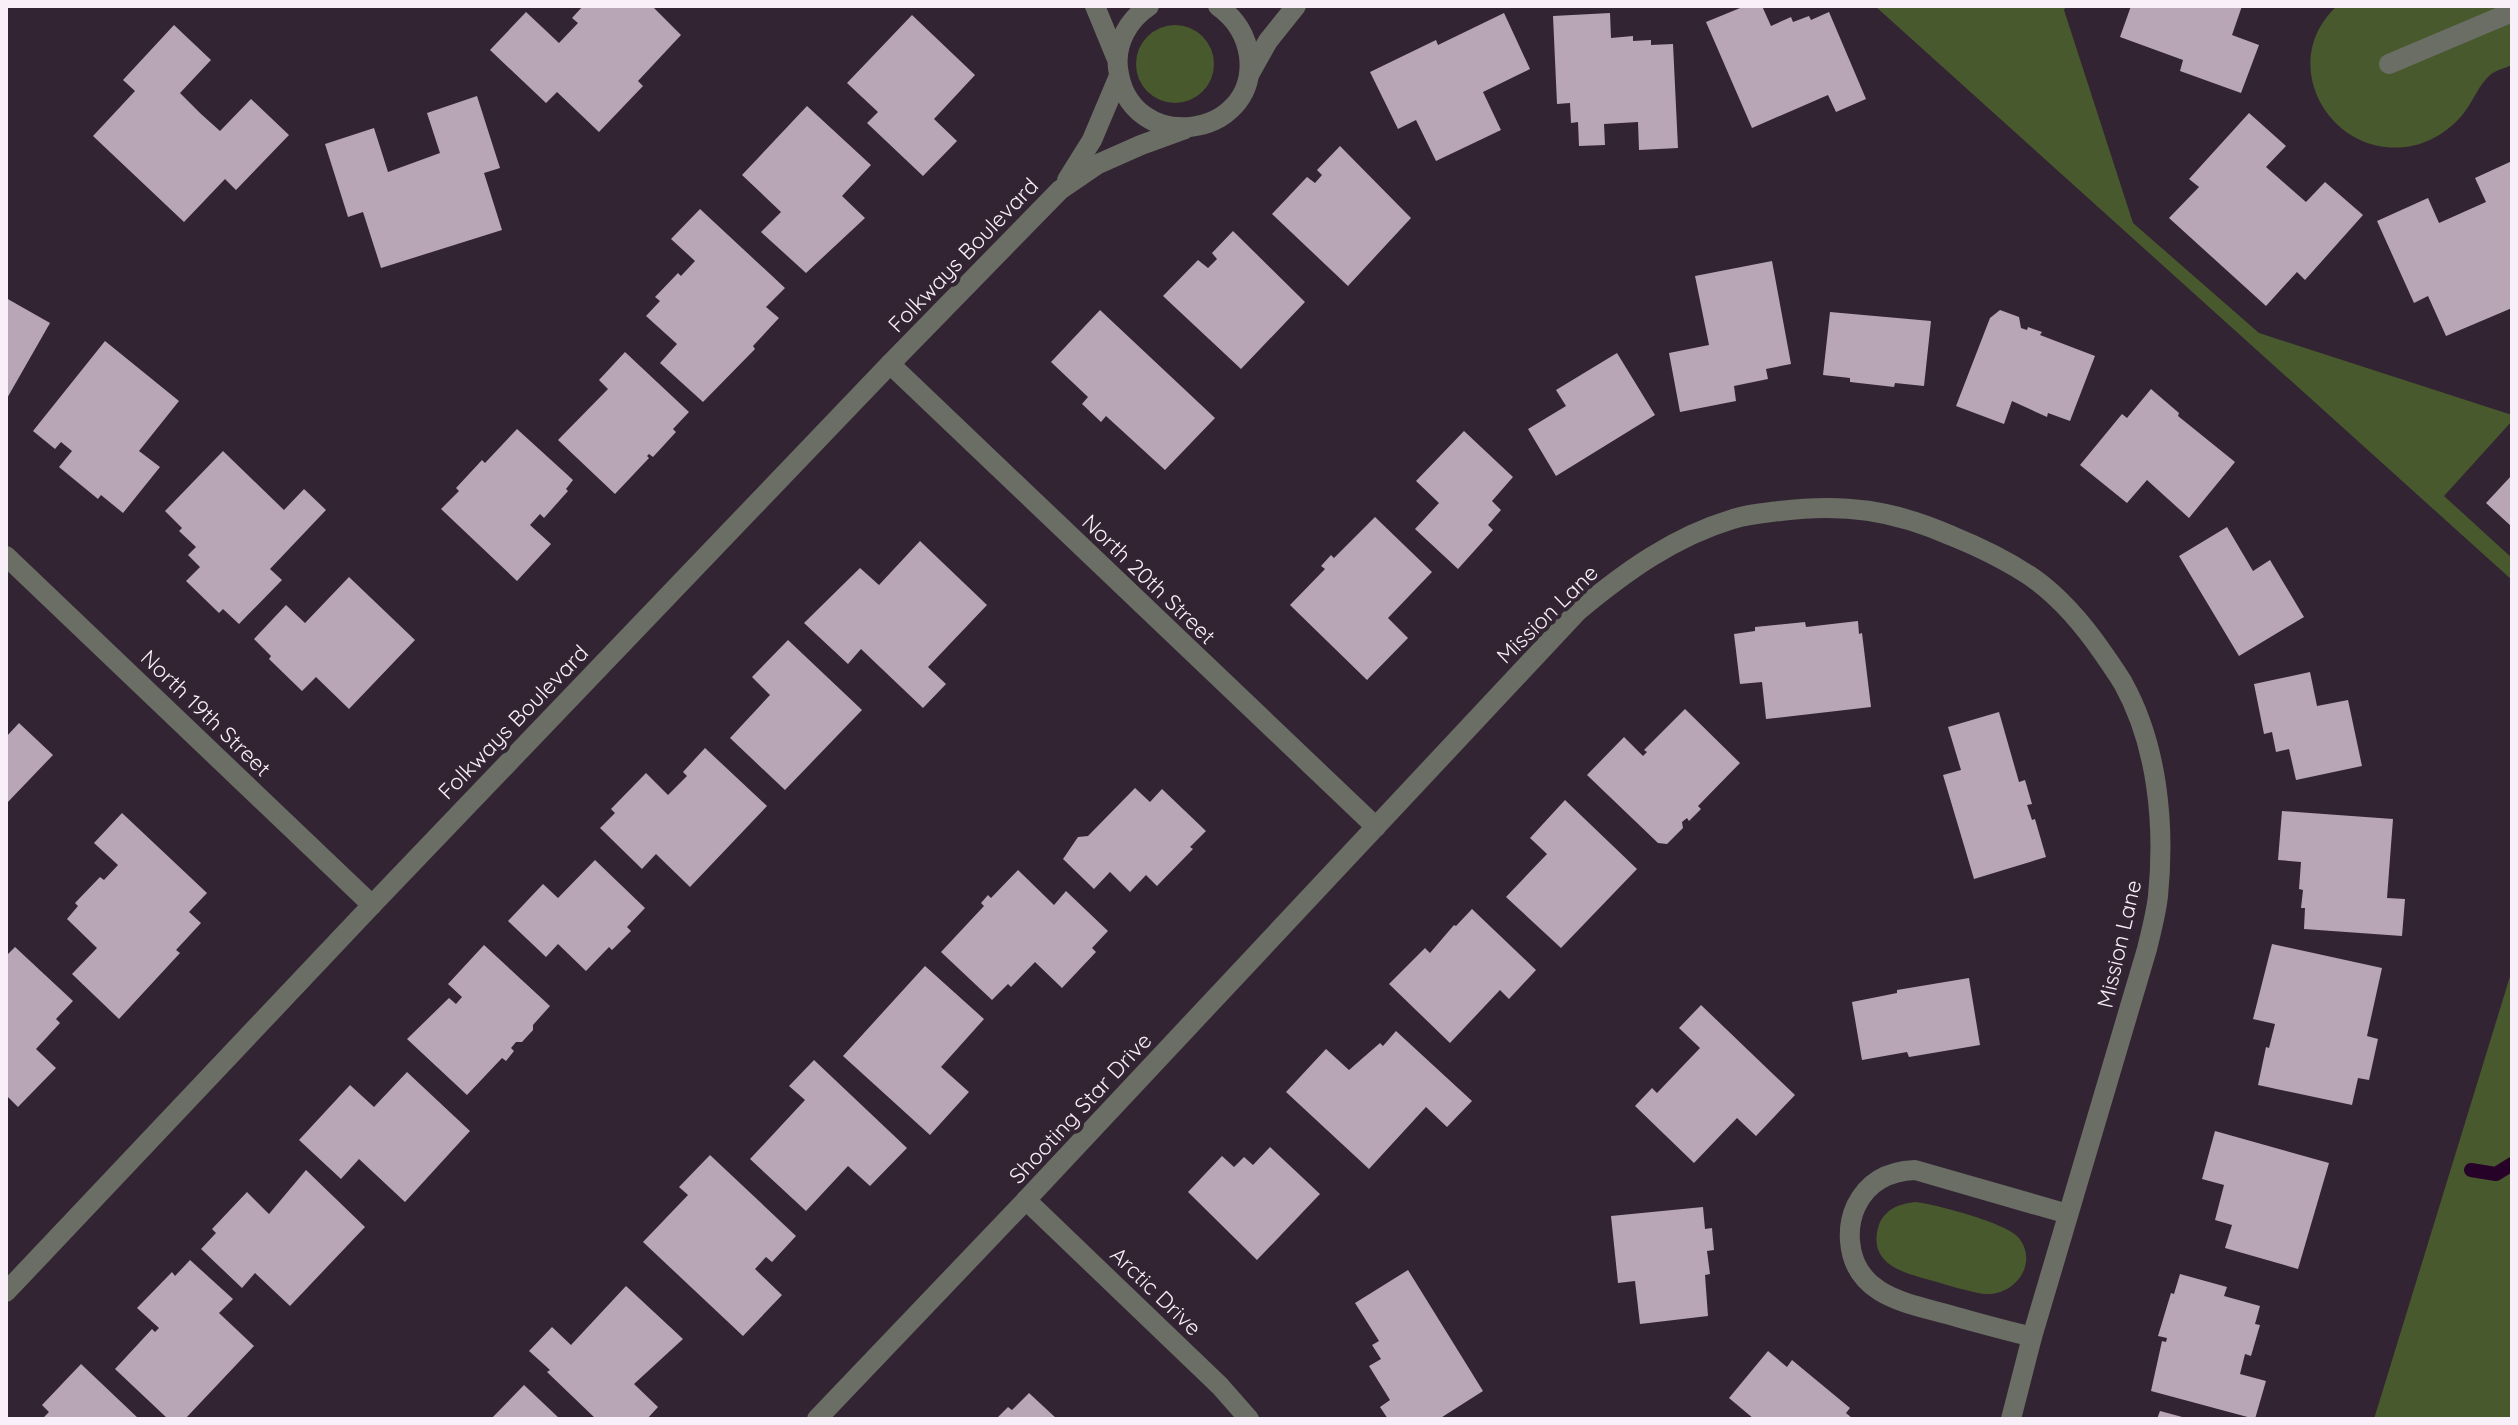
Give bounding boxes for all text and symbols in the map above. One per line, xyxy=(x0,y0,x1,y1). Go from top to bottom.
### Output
street label: Folkways Boulevard xyxy=(882,172,1044,338)
street label: North 20th Street xyxy=(1076,508,1222,650)
street label: Mission Lane xyxy=(1490,559,1604,669)
street label: Folkways Boulevard xyxy=(432,639,594,805)
street label: North 19th Street xyxy=(135,644,277,782)
street label: Mission Lane xyxy=(2091,877,2147,1011)
street label: Shooting Star Drive xyxy=(1003,1027,1157,1189)
street label: Arctic Drive xyxy=(1105,1241,1207,1341)

